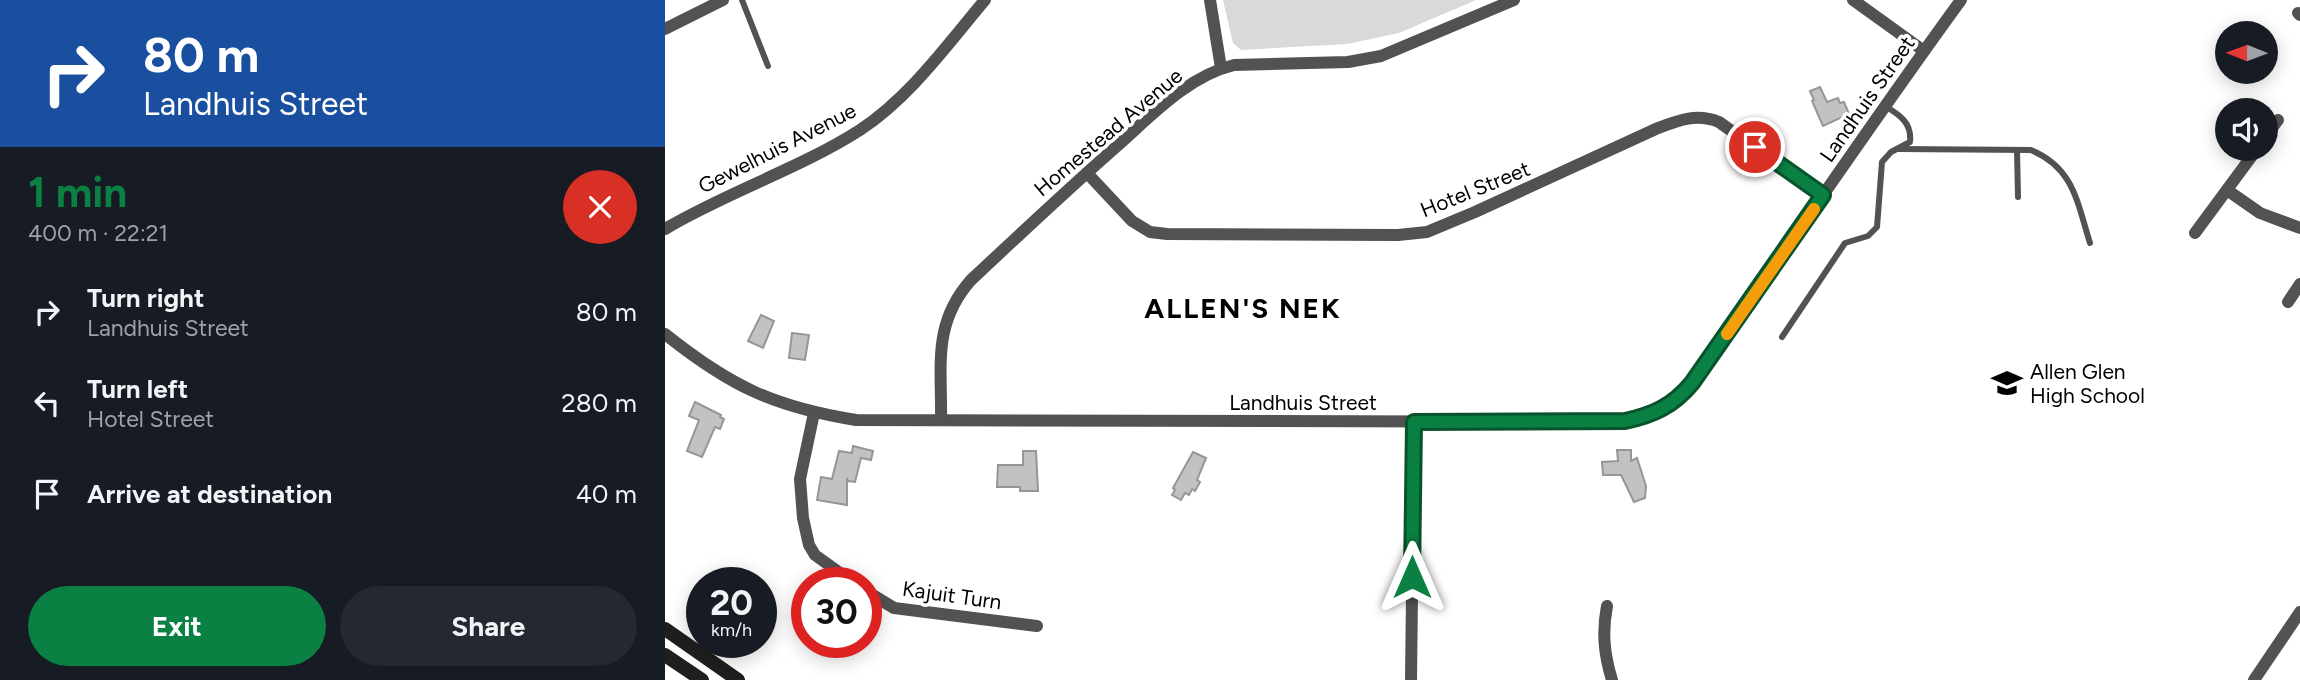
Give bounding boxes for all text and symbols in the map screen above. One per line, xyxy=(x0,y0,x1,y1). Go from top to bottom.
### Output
north arrow xyxy=(2215,21,2279,84)
map controls xyxy=(2215,21,2278,161)
text: 80 m xyxy=(143,25,259,84)
icon: right xyxy=(28,28,119,119)
street label: Landhuis Street xyxy=(1814,31,1920,167)
street label: Homestead Avenue xyxy=(1029,63,1187,201)
text: Landhuis Street xyxy=(143,85,368,123)
street label: Gewelhuis Avenue xyxy=(694,97,860,199)
button: sound xyxy=(2215,98,2278,161)
pin xyxy=(1725,117,1785,177)
icon: arrive xyxy=(1736,128,1774,166)
street label: Hotel Street xyxy=(1417,156,1533,222)
text: 1 min xyxy=(28,167,127,218)
button: close xyxy=(563,170,637,244)
text: 400 m · 22:21 xyxy=(28,219,168,247)
text: Turn right xyxy=(87,282,204,314)
district label: ALLEN'S NEK xyxy=(1144,291,1342,325)
icon: right xyxy=(28,293,66,331)
text: 80 m xyxy=(576,296,637,328)
text: Landhuis Street xyxy=(87,314,249,342)
place label: Allen Glen High School xyxy=(2030,359,2145,408)
school or university icon: Allen Glen High School xyxy=(1990,366,2024,400)
text: Turn left xyxy=(87,373,188,405)
icon: left xyxy=(28,384,66,422)
text: 280 m xyxy=(561,387,637,419)
street label: Landhuis Street xyxy=(1229,390,1377,415)
text: Hotel Street xyxy=(87,405,214,433)
icon: arrive xyxy=(28,475,66,513)
text: Arrive at destination xyxy=(87,478,332,510)
text: 40 m xyxy=(576,478,637,510)
position arrow xyxy=(1375,540,1449,614)
speed limit sign: 30 xyxy=(791,567,882,658)
street label: Kajuit Turn xyxy=(901,576,1003,614)
text: 20 xyxy=(710,582,753,624)
button: Exit xyxy=(28,586,326,666)
button: Share xyxy=(340,586,637,666)
text: km/h xyxy=(711,619,752,641)

